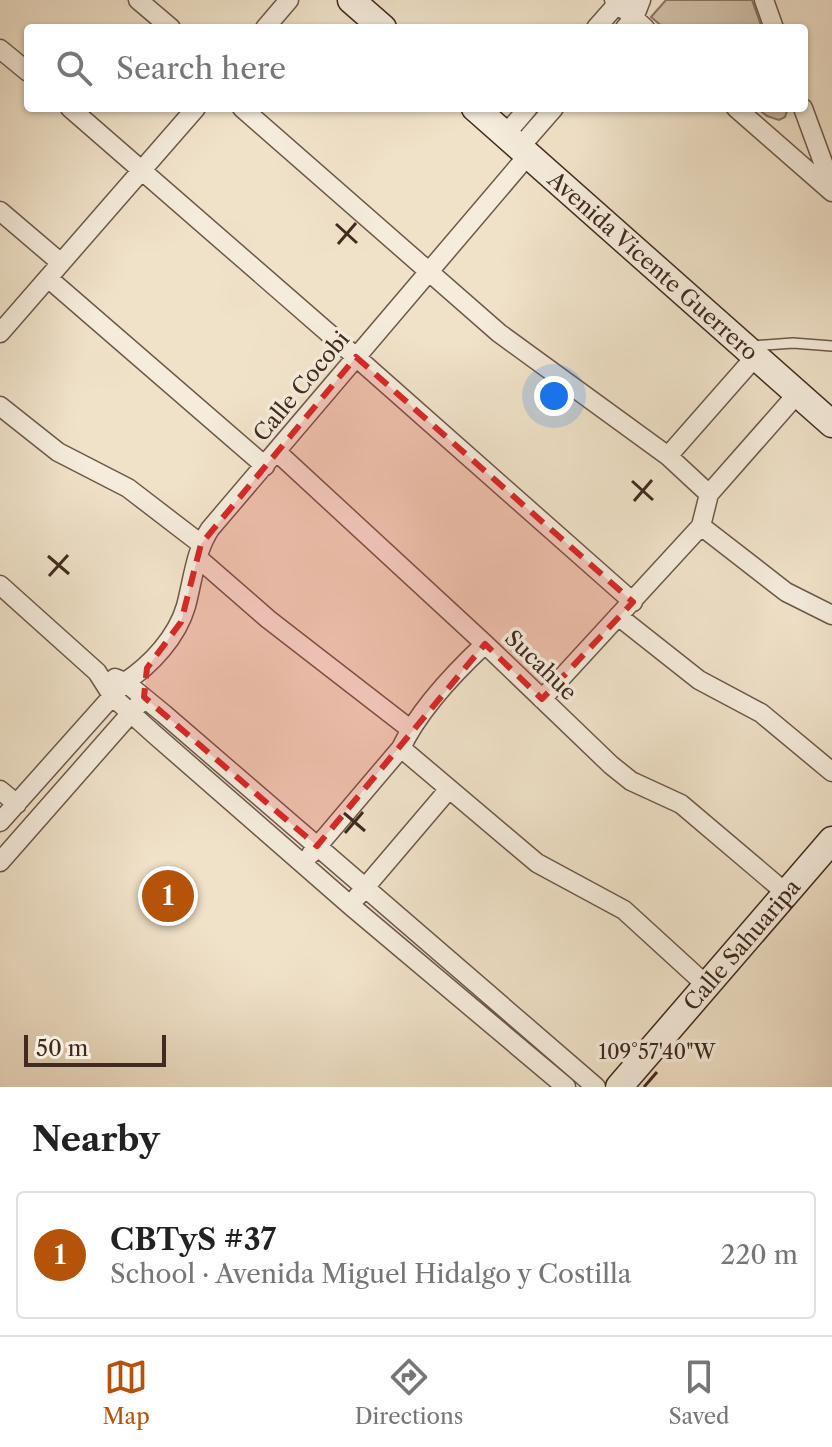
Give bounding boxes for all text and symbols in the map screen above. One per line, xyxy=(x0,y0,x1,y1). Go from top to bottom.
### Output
search box xyxy=(24,24,808,112)
icon: search xyxy=(52,46,96,90)
text: Search here xyxy=(116,50,286,87)
street label: Avenida Vicente Guerrero xyxy=(541,165,764,366)
street label: Calle Cocobi xyxy=(248,326,355,447)
your location xyxy=(534,376,574,416)
street label: Sucahue xyxy=(499,625,582,706)
pin: 1 xyxy=(142,866,194,926)
street label: Calle Sahuaripa xyxy=(678,873,806,1016)
scale bar xyxy=(24,1031,166,1067)
text: 50 m xyxy=(36,1035,88,1062)
text: 109°57'40"W xyxy=(599,1040,717,1064)
text: Nearby xyxy=(32,1118,160,1160)
text: CBTyS #37 xyxy=(110,1221,276,1258)
text: 1 xyxy=(54,1239,66,1271)
text: 220 m xyxy=(720,1239,798,1271)
text: School · Avenida Miguel Hidalgo y Costilla xyxy=(110,1258,631,1290)
tab: Map xyxy=(102,1355,150,1430)
tab: Directions xyxy=(355,1355,463,1430)
tab: Saved xyxy=(668,1355,729,1430)

